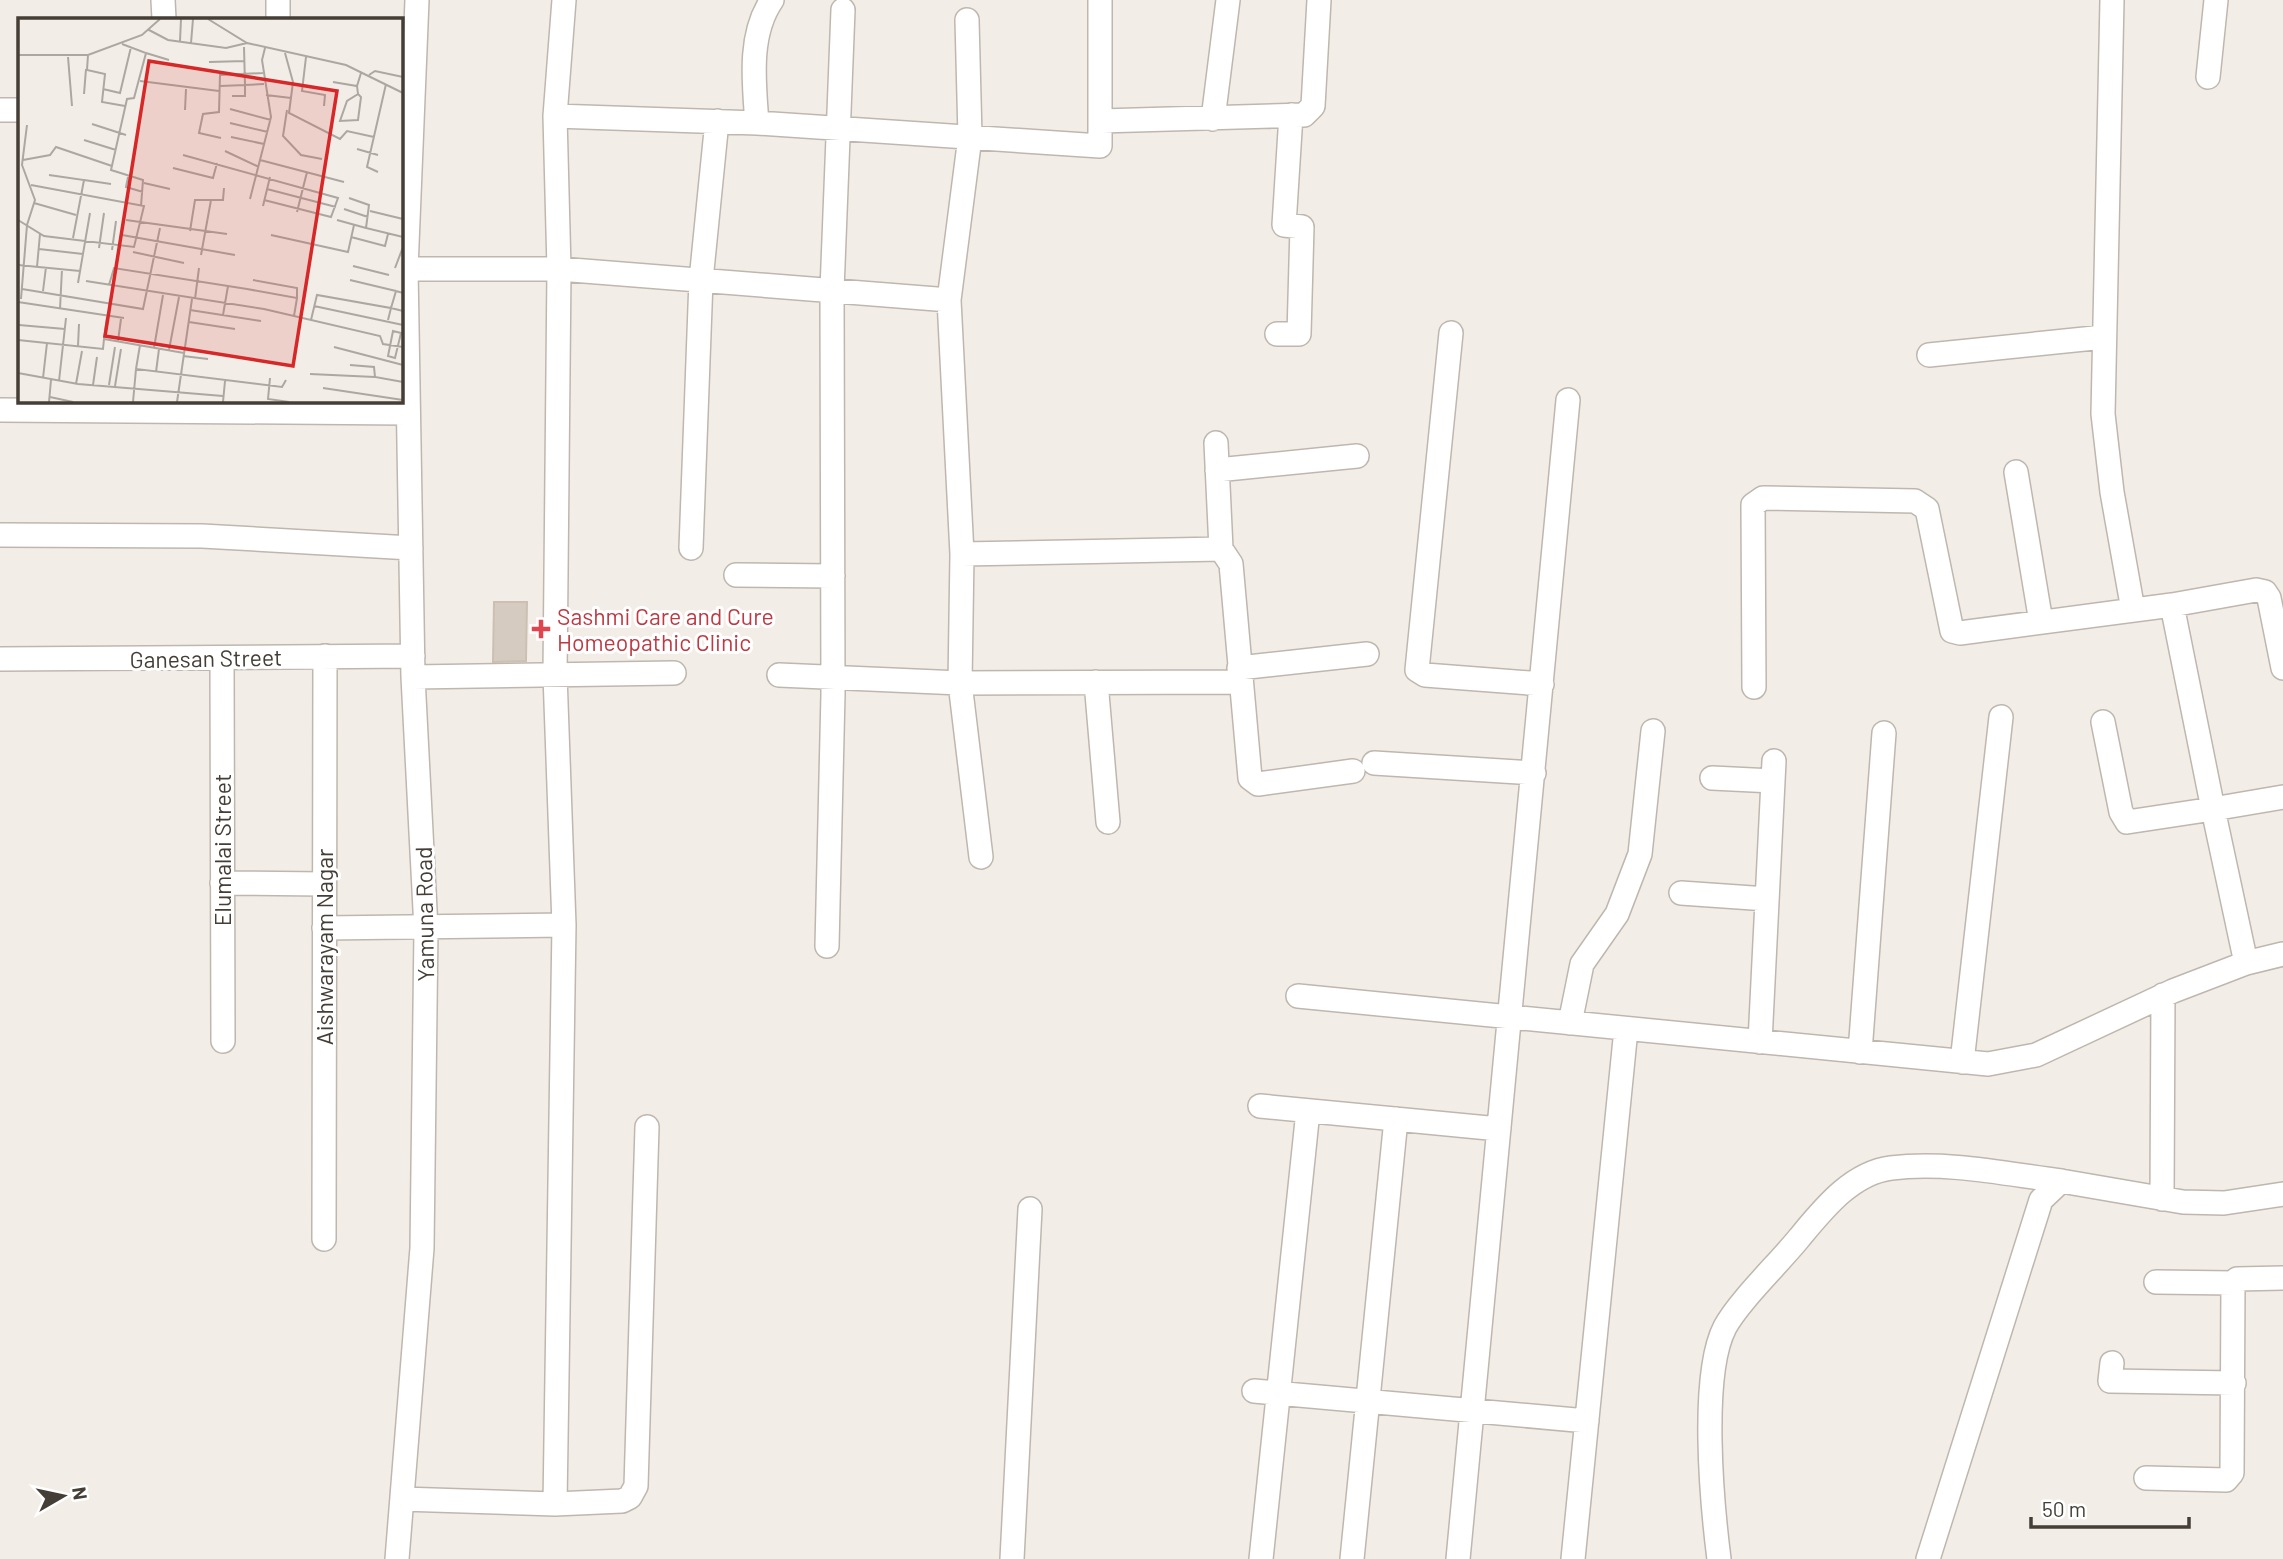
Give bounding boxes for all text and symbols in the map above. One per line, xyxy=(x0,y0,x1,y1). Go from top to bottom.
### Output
inset map xyxy=(18,18,402,402)
place label: Sashmi Care and Cure Homeopathic Clinic xyxy=(557,602,774,656)
marker: Sashmi Care and Cure Homeopathic Clinic xyxy=(531,619,551,639)
street label: Ganesan Street xyxy=(129,643,283,673)
street label: Elumalai Street xyxy=(208,774,236,926)
street label: Yamuna Road xyxy=(409,846,439,982)
street label: Aishwarayam Nagar xyxy=(310,848,338,1045)
north arrow xyxy=(28,1461,98,1531)
text: N xyxy=(68,1485,93,1501)
scale bar xyxy=(2031,1486,2188,1530)
text: 50 m xyxy=(2042,1496,2086,1521)

